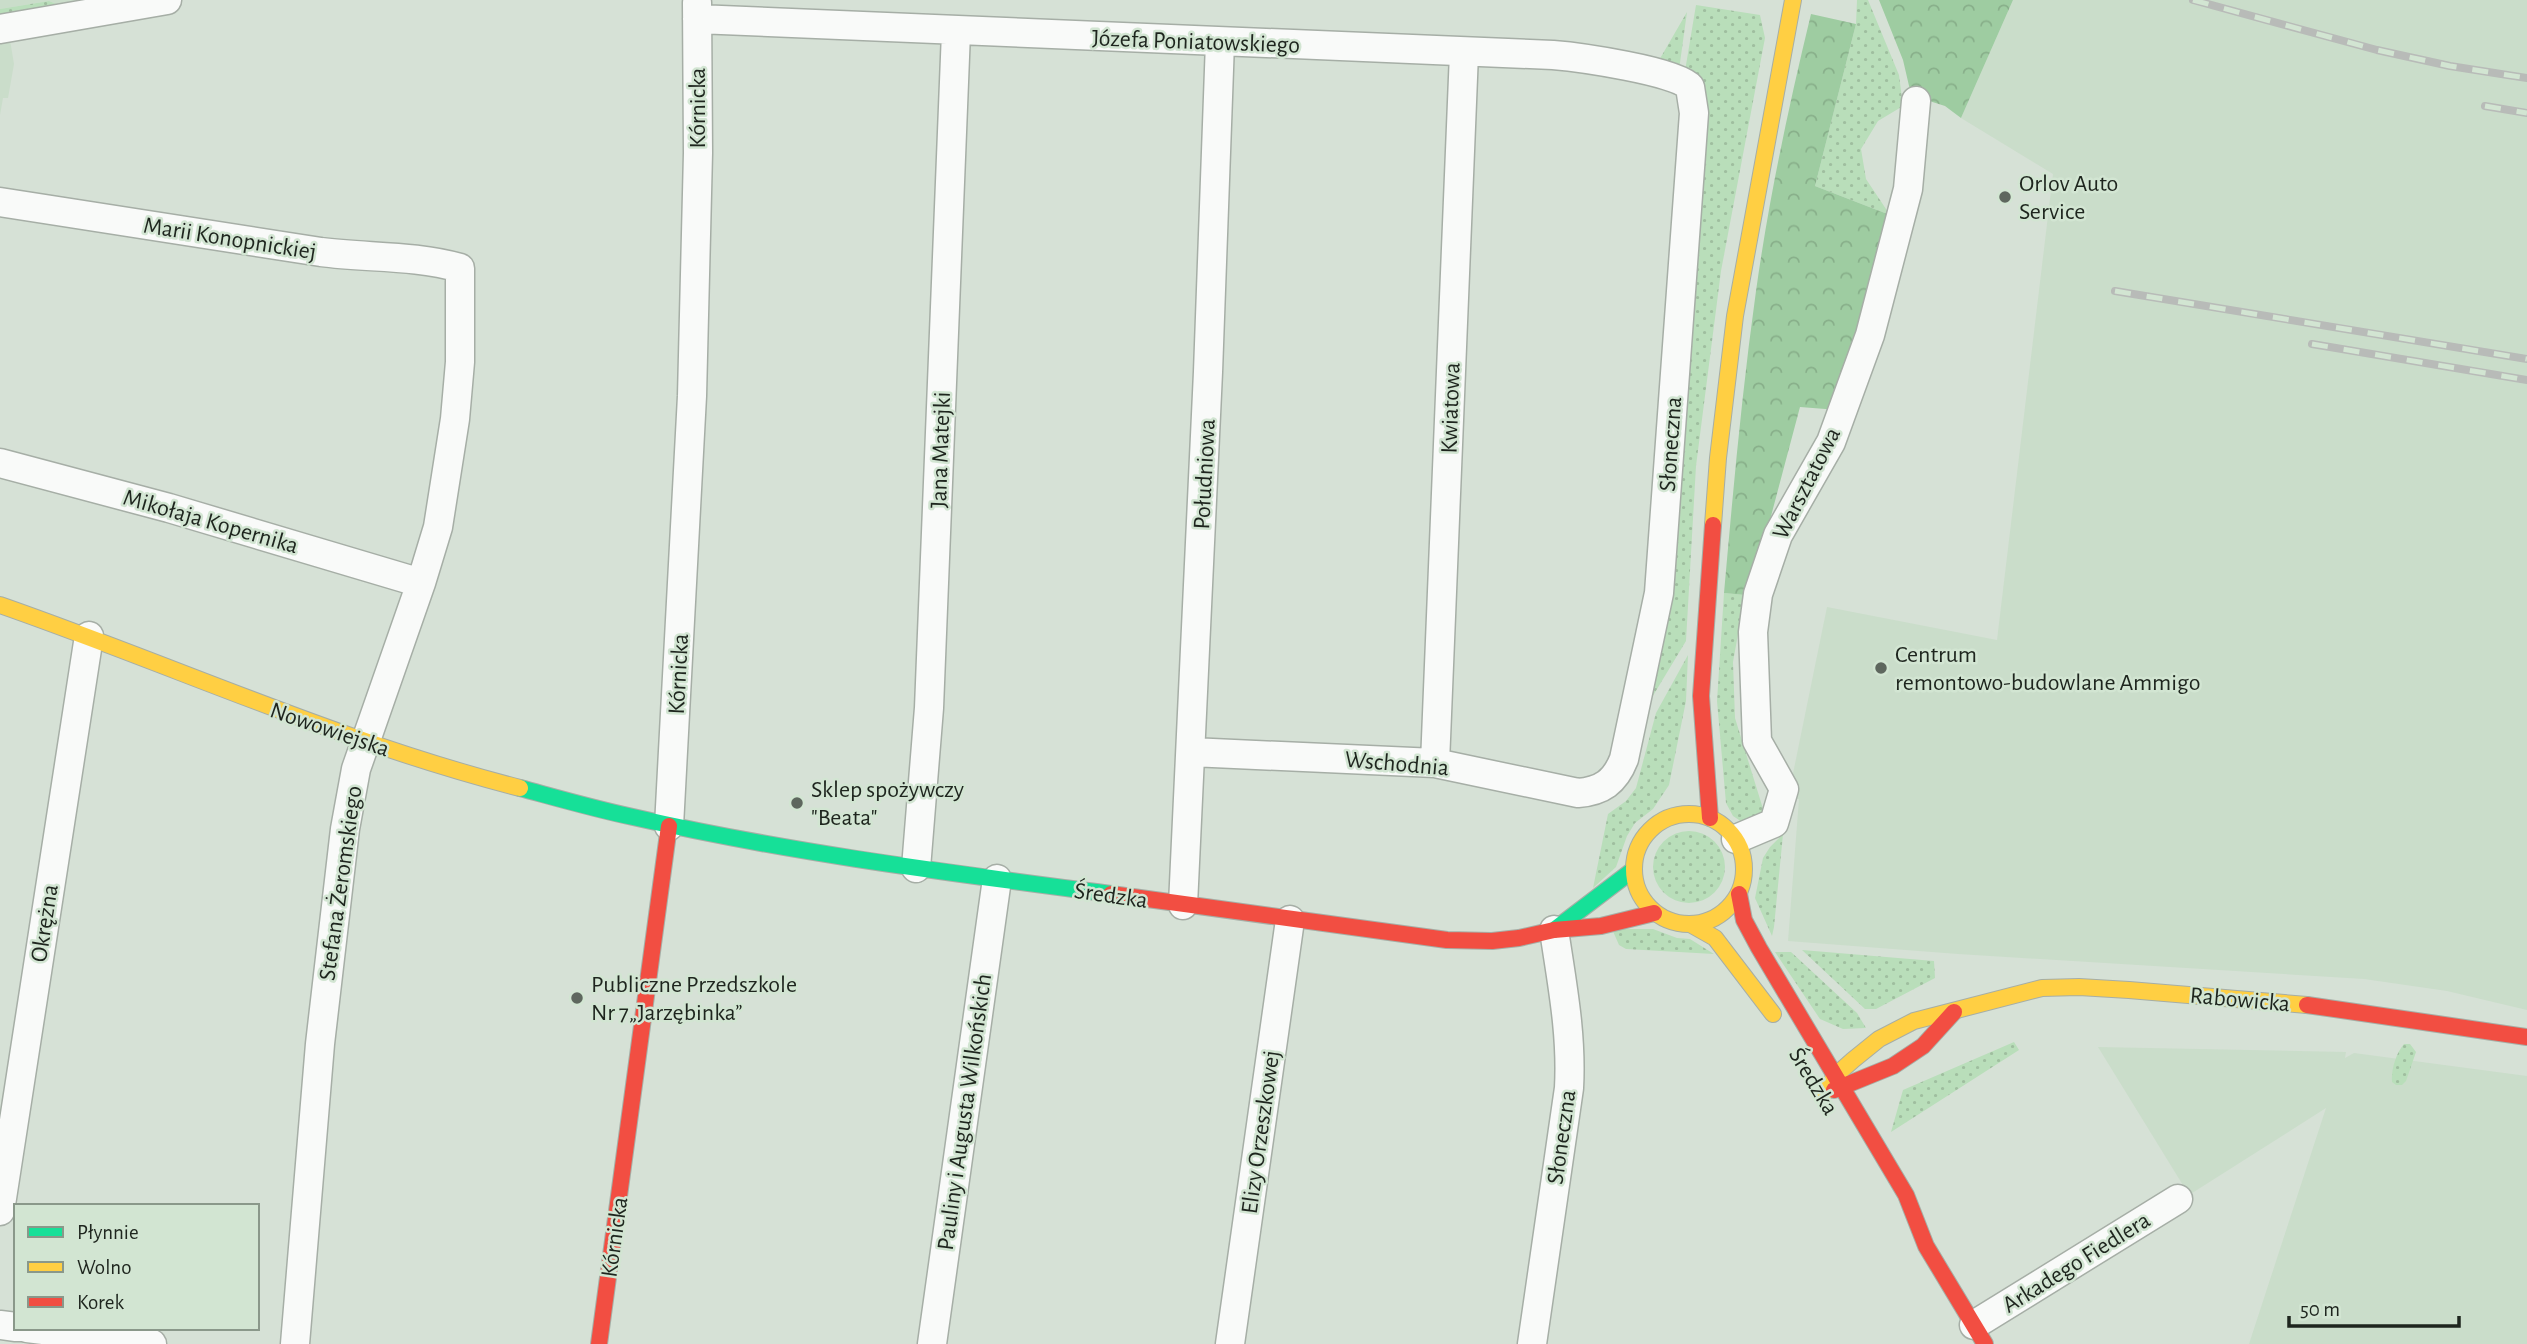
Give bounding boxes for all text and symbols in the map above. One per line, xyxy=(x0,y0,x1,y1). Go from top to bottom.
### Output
street label: Józefa Poniatowskiego xyxy=(1091,26,1300,58)
street label: Kórnicka xyxy=(686,68,710,148)
place label: Orlov Auto Service xyxy=(2019,172,2118,224)
marker: Orlov Auto Service xyxy=(1997,189,2013,205)
street label: Marii Konopnickiej xyxy=(142,213,318,265)
street label: Kwiatowa xyxy=(1437,362,1465,454)
street label: Jana Matejki xyxy=(927,391,955,509)
street label: Słoneczna xyxy=(1656,396,1686,492)
street label: Południowa xyxy=(1190,418,1220,530)
street label: Warsztatowa xyxy=(1769,424,1845,543)
street label: Mikołaja Kopernika xyxy=(120,485,301,558)
street label: Kórnicka xyxy=(665,633,693,715)
place label: Centrum remontowo-budowlane Ammigo xyxy=(1895,643,2201,695)
marker: Centrum remontowo-budowlane Ammigo xyxy=(1873,660,1889,676)
street label: Nowowiejska xyxy=(267,698,392,762)
street label: Wschodnia xyxy=(1344,747,1450,781)
place label: Sklep spożywczy "Beata" xyxy=(811,778,964,830)
street label: Stefana Żeromskiego xyxy=(314,784,367,982)
marker: Sklep spożywczy "Beata" xyxy=(789,795,805,811)
street label: Średzka xyxy=(1073,877,1149,913)
street label: Okrężna xyxy=(27,883,63,964)
street label: Pauliny i Augusta Wilkońskich xyxy=(934,972,996,1252)
place label: Publiczne Przedszkole Nr 7„Jarzębinka” xyxy=(591,973,797,1025)
street label: Rabowicka xyxy=(2189,984,2291,1016)
marker: Publiczne Przedszkole Nr 7„Jarzębinka” xyxy=(569,990,585,1006)
street label: Średzka xyxy=(1784,1043,1844,1119)
street label: Elizy Orzeszkowej xyxy=(1238,1049,1284,1216)
street label: Słoneczna xyxy=(1543,1088,1580,1186)
street label: Kórnicka xyxy=(597,1195,633,1279)
legend xyxy=(14,1204,259,1330)
street label: Arkadego Fiedlera xyxy=(1999,1208,2155,1318)
text: Płynnie xyxy=(77,1222,139,1243)
text: Wolno xyxy=(77,1257,131,1278)
scale bar xyxy=(2289,1284,2459,1328)
text: Korek xyxy=(77,1292,125,1313)
text: 50 m xyxy=(2300,1299,2340,1320)

